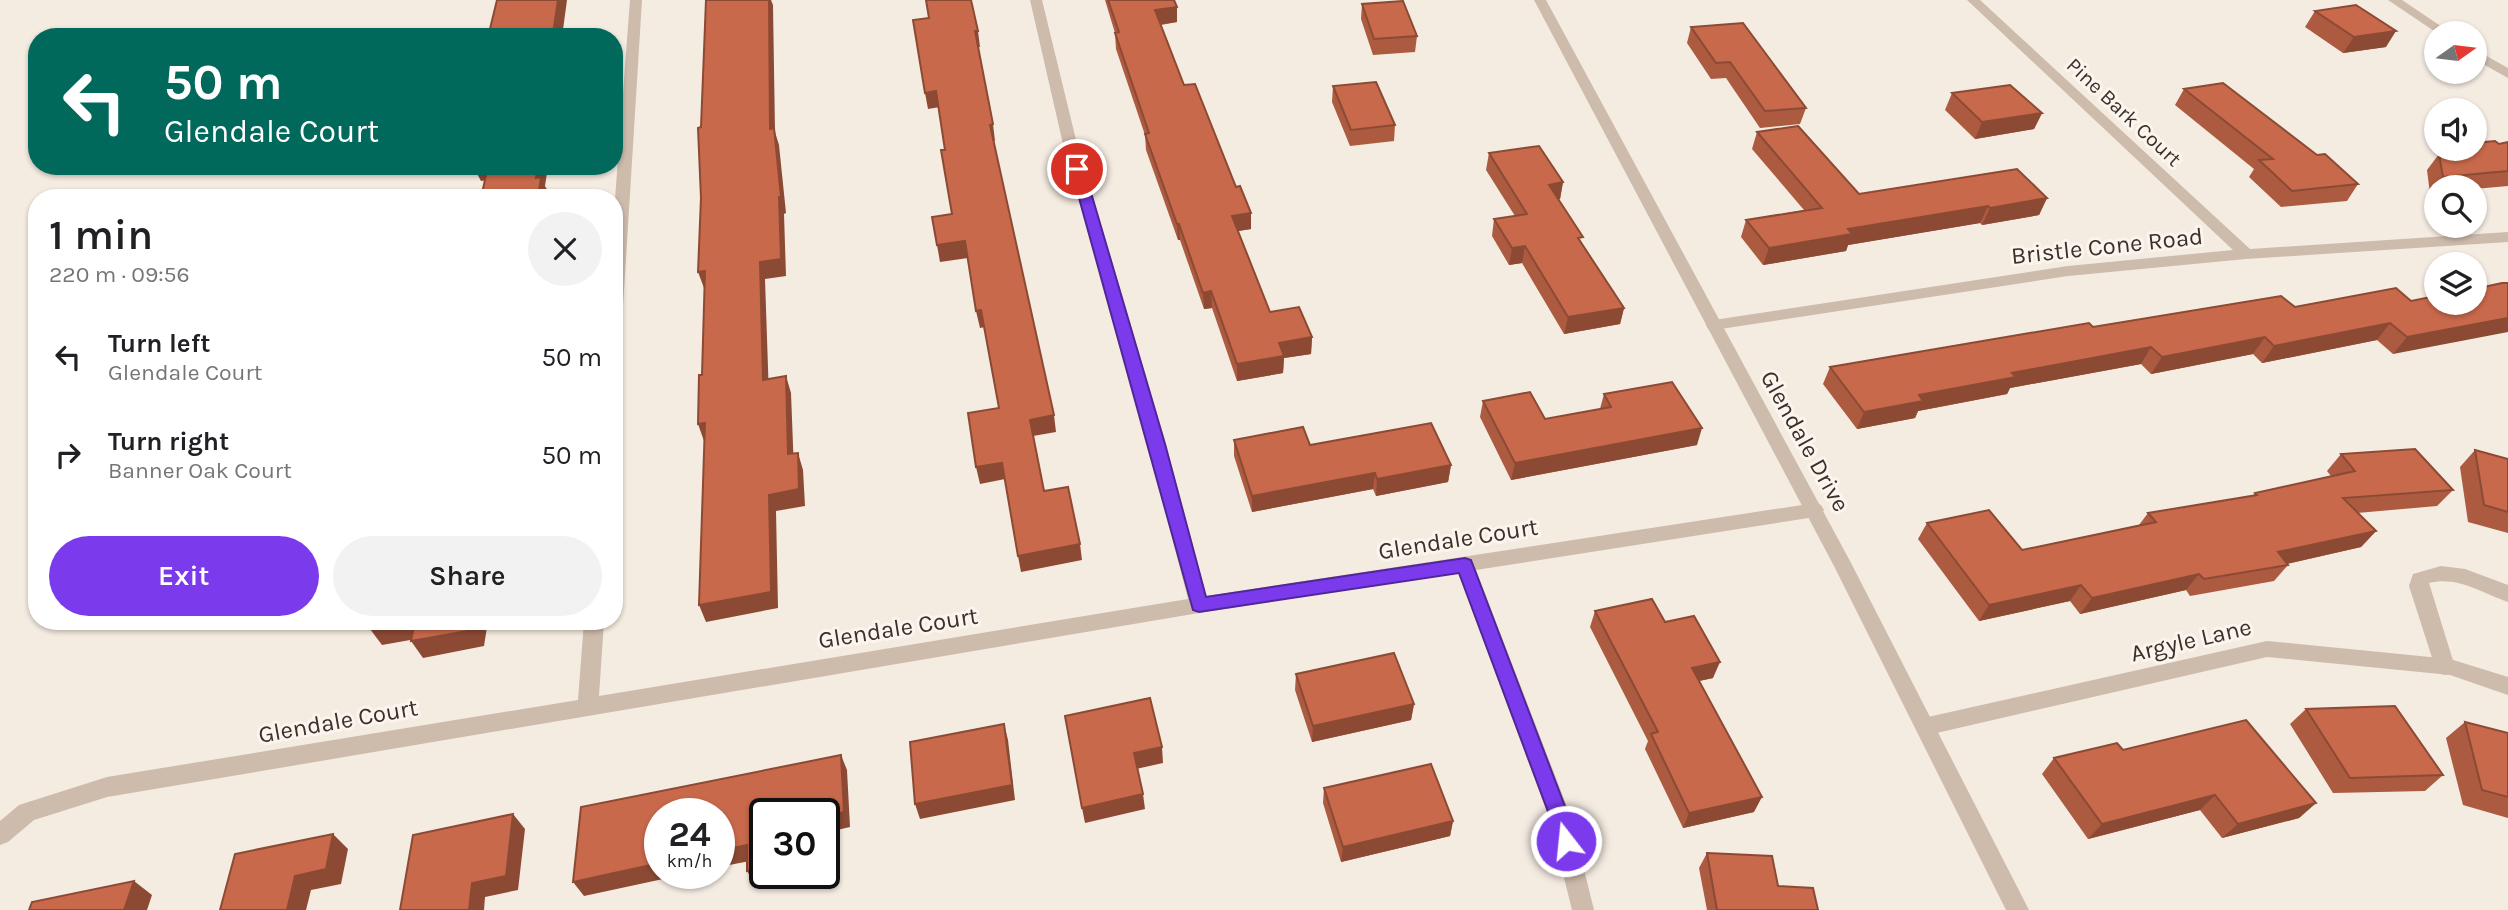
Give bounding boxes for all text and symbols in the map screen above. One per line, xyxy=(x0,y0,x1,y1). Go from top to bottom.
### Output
north arrow xyxy=(2424,21,2487,84)
map controls xyxy=(2424,21,2487,315)
street label: Pine Bark Court xyxy=(2062,53,2186,171)
text: 50 m xyxy=(164,54,282,111)
icon: left xyxy=(49,56,140,147)
button: sound xyxy=(2424,98,2487,161)
text: Glendale Court xyxy=(164,113,379,150)
pin xyxy=(1047,139,1107,199)
icon: arrive xyxy=(1058,150,1096,188)
button: search xyxy=(2424,175,2487,238)
text: 1 min xyxy=(49,210,153,260)
button: close xyxy=(528,212,602,286)
street label: Bristle Cone Road xyxy=(2010,222,2204,270)
button: layers xyxy=(2424,252,2487,315)
text: 220 m · 09:56 xyxy=(49,261,190,288)
text: Turn left xyxy=(108,328,210,359)
icon: left xyxy=(49,338,87,376)
text: 50 m xyxy=(541,342,602,373)
text: Glendale Court xyxy=(108,359,263,386)
street label: Glendale Drive xyxy=(1755,365,1855,517)
text: Turn right xyxy=(108,426,229,457)
icon: right xyxy=(49,436,87,474)
text: 50 m xyxy=(541,440,602,471)
text: Banner Oak Court xyxy=(108,457,292,484)
street label: Glendale Court xyxy=(1376,513,1540,565)
button: Exit xyxy=(49,536,319,616)
button: Share xyxy=(333,536,602,616)
street label: Glendale Court xyxy=(816,602,980,654)
street label: Argyle Lane xyxy=(2128,613,2254,667)
street label: Glendale Court xyxy=(256,693,420,749)
speed limit sign: 30 xyxy=(749,798,840,889)
position arrow xyxy=(1529,804,1603,878)
text: 24 xyxy=(669,814,711,855)
text: km/h xyxy=(667,850,712,872)

